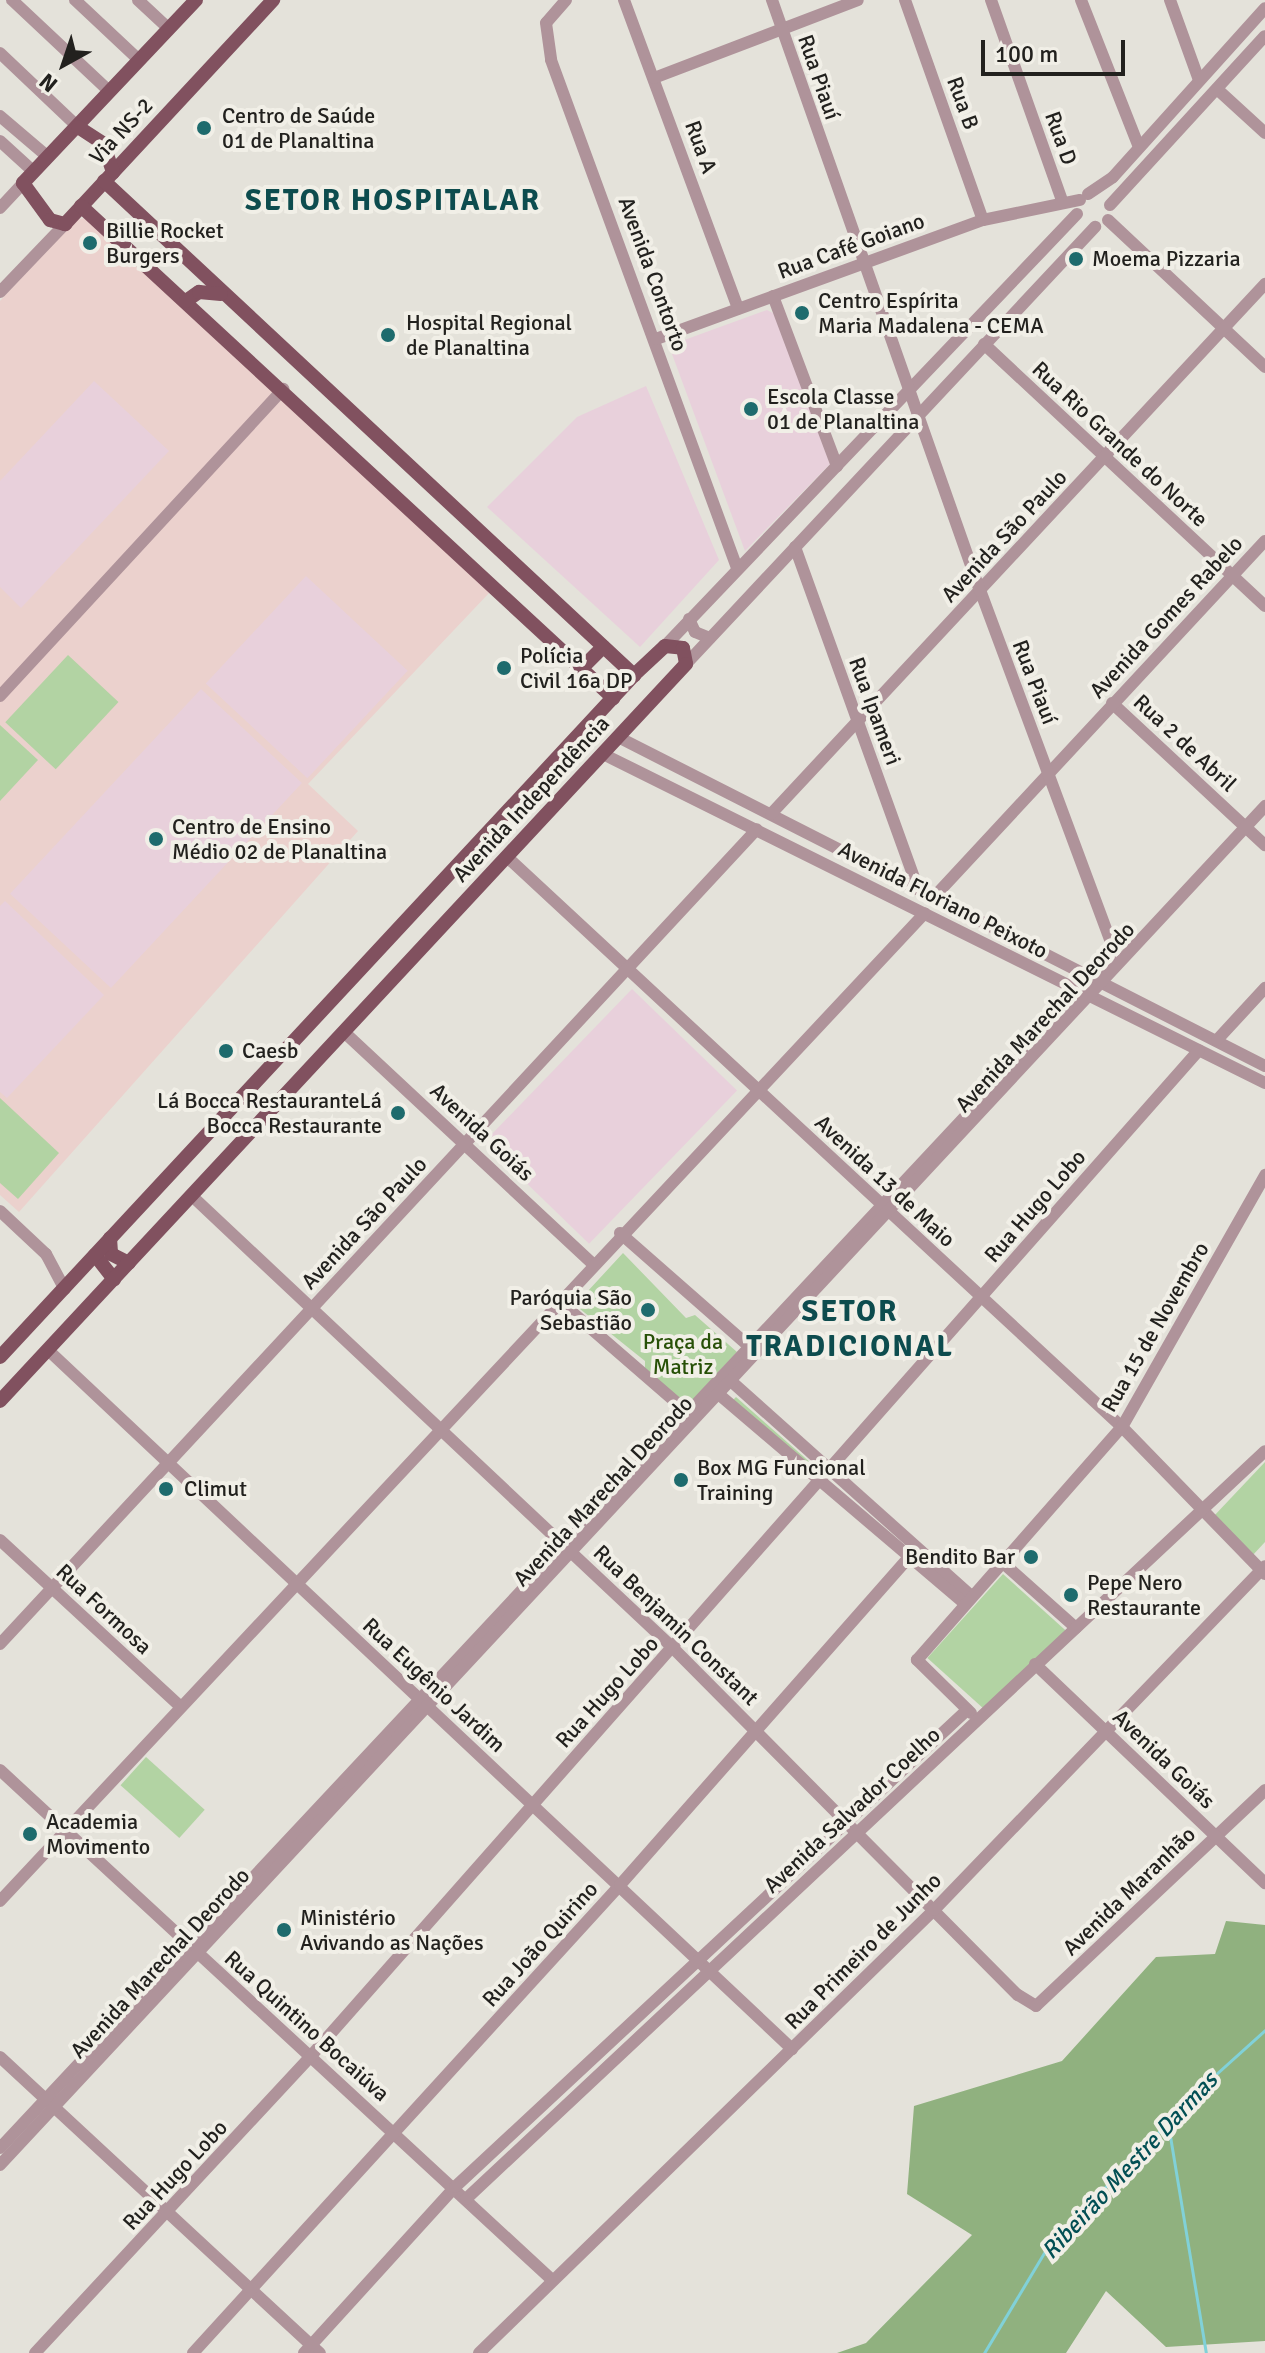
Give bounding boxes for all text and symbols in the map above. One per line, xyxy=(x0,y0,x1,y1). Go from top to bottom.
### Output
north arrow xyxy=(24,24,104,104)
scale bar xyxy=(985,24,1129,74)
street label: Rua Piauí xyxy=(792,31,846,123)
text: 100 m xyxy=(995,39,1058,69)
text: N xyxy=(34,68,63,98)
street label: Rua B xyxy=(941,73,985,133)
street label: Via NS-2 xyxy=(84,92,158,170)
place label: Centro de Saúde 01 de Planaltina xyxy=(222,102,375,154)
street label: Rua D xyxy=(1039,108,1083,168)
marker: Centro de Saúde 01 de Planaltina xyxy=(193,117,215,139)
street label: Rua A xyxy=(679,117,723,177)
district label: SETOR HOSPITALAR xyxy=(245,183,541,219)
street label: Avenida Contorto xyxy=(613,193,693,355)
street label: Rua Café Goiano xyxy=(774,207,928,285)
place label: Billie Rocket Burgers xyxy=(106,217,224,268)
marker: Billie Rocket Burgers xyxy=(81,234,99,252)
place label: Moema Pizzaria xyxy=(1092,246,1241,272)
marker: Moema Pizzaria xyxy=(1067,250,1085,268)
place label: Centro Espírita Maria Madalena - CEMA xyxy=(818,287,1044,338)
marker: Centro Espírita Maria Madalena - CEMA xyxy=(793,304,811,322)
place label: Hospital Regional de Planaltina xyxy=(406,309,572,360)
marker: Hospital Regional de Planaltina xyxy=(377,324,399,346)
street label: Rua Rio Grande do Norte xyxy=(1027,356,1213,532)
place label: Escola Classe 01 de Planaltina xyxy=(767,383,919,434)
marker: Escola Classe 01 de Planaltina xyxy=(742,400,760,418)
street label: Avenida São Paulo xyxy=(936,464,1072,608)
street label: Avenida Gomes Rabelo xyxy=(1084,530,1248,704)
street label: Rua Piauí xyxy=(1007,636,1063,728)
place label: Polícia Civil 16a DP xyxy=(520,642,633,694)
street label: Rua Ipameri xyxy=(843,653,907,769)
marker: Polícia Civil 16a DP xyxy=(495,659,513,677)
street label: Rua 2 de Abril xyxy=(1128,689,1242,797)
street label: Avenida Independência xyxy=(447,710,615,888)
place label: Centro de Ensino Médio 02 de Planaltina xyxy=(172,813,387,864)
marker: Centro de Ensino Médio 02 de Planaltina xyxy=(147,830,165,848)
street label: Avenida Floriano Peixoto xyxy=(834,836,1052,964)
street label: Avenida Marechal Deorodo xyxy=(950,916,1140,1118)
place label: Caesb xyxy=(242,1038,298,1064)
marker: Caesb xyxy=(217,1042,235,1060)
street label: Avenida Goiás xyxy=(425,1077,539,1187)
place label: Lá Bocca RestauranteLá Bocca Restaurante xyxy=(157,1087,382,1138)
marker: Lá Bocca RestauranteLá Bocca Restaurante xyxy=(389,1104,407,1122)
street label: Avenida 13 de Maio xyxy=(809,1109,961,1253)
street label: Rua Hugo Lobo xyxy=(979,1144,1091,1268)
street label: Avenida São Paulo xyxy=(296,1151,432,1295)
street label: Rua 15 de Novembro xyxy=(1096,1237,1214,1417)
place label: Paróquia São Sebastião xyxy=(509,1284,632,1336)
district label: SETOR TRADICIONAL xyxy=(746,1294,954,1364)
marker: Paróquia São Sebastião xyxy=(639,1301,657,1319)
park label: Praça da Matriz xyxy=(643,1328,723,1380)
street label: Avenida Marechal Deorodo xyxy=(508,1390,698,1592)
place label: Box MG Funcional Training xyxy=(697,1454,866,1506)
marker: Box MG Funcional Training xyxy=(672,1471,690,1489)
place label: Climut xyxy=(184,1476,247,1502)
marker: Climut xyxy=(155,1478,177,1500)
street label: Rua Benjamin Constant xyxy=(588,1539,764,1711)
place label: Bendito Bar xyxy=(905,1544,1015,1570)
marker: Bendito Bar xyxy=(1022,1548,1040,1566)
street label: Rua Formosa xyxy=(51,1558,157,1660)
place label: Pepe Nero Restaurante xyxy=(1087,1569,1201,1620)
marker: Pepe Nero Restaurante xyxy=(1062,1586,1080,1604)
street label: Rua Eugênio Jardim xyxy=(357,1612,511,1758)
street label: Rua Hugo Lobo xyxy=(550,1631,664,1753)
street label: Avenida Goiás xyxy=(1107,1704,1221,1814)
street label: Avenida Salvador Coelho xyxy=(758,1721,946,1899)
place label: Academia Movimento xyxy=(46,1808,150,1860)
street label: Avenida Maranhão xyxy=(1057,1821,1201,1961)
marker: Academia Movimento xyxy=(21,1825,39,1843)
street label: Avenida Marechal Deorodo xyxy=(65,1862,255,2064)
street label: Rua Primeiro de Junho xyxy=(779,1867,947,2035)
street label: Rua João Quirino xyxy=(477,1876,603,2012)
place label: Ministério Avivando as Nações xyxy=(300,1904,484,1956)
marker: Ministério Avivando as Nações xyxy=(275,1921,293,1939)
street label: Rua Quintino Bocaiúva xyxy=(219,1945,395,2107)
water label: Ribeirão Mestre Darmas xyxy=(1036,2067,1224,2265)
street label: Rua Hugo Lobo xyxy=(117,2114,233,2236)

